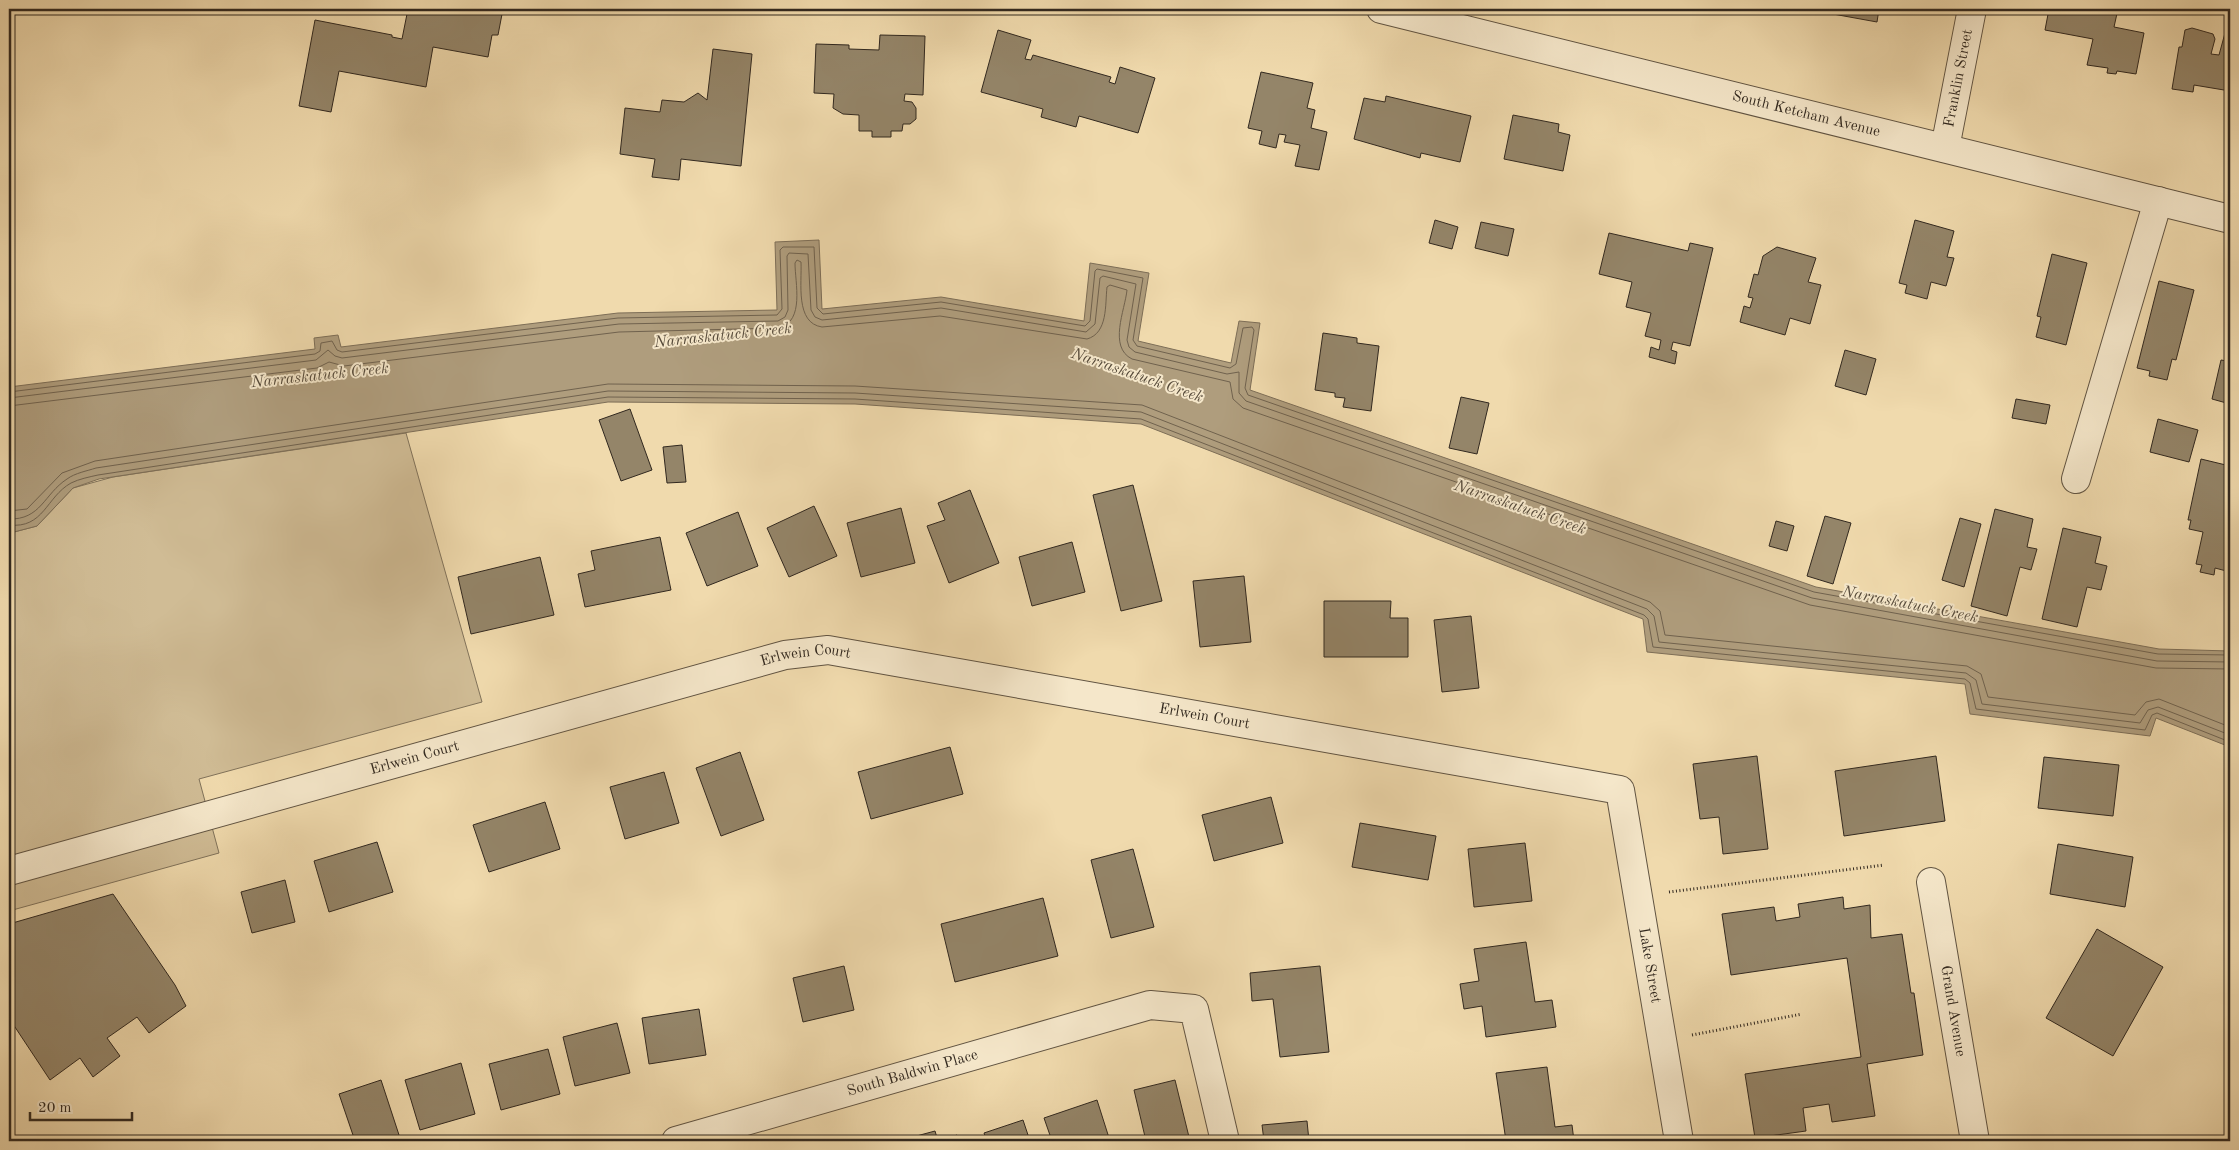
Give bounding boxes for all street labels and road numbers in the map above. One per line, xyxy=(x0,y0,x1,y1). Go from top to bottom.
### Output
street label: Franklin Street xyxy=(1942,28,1975,129)
street label: South Ketcham Avenue xyxy=(1731,89,1882,140)
street label: Erlwein Court xyxy=(759,642,852,669)
street label: Erlwein Court xyxy=(1158,701,1251,732)
street label: Erlwein Court xyxy=(368,739,461,778)
street label: Lake Street xyxy=(1636,927,1663,1004)
street label: Grand Avenue xyxy=(1938,964,1968,1058)
street label: South Baldwin Place xyxy=(845,1047,980,1099)

